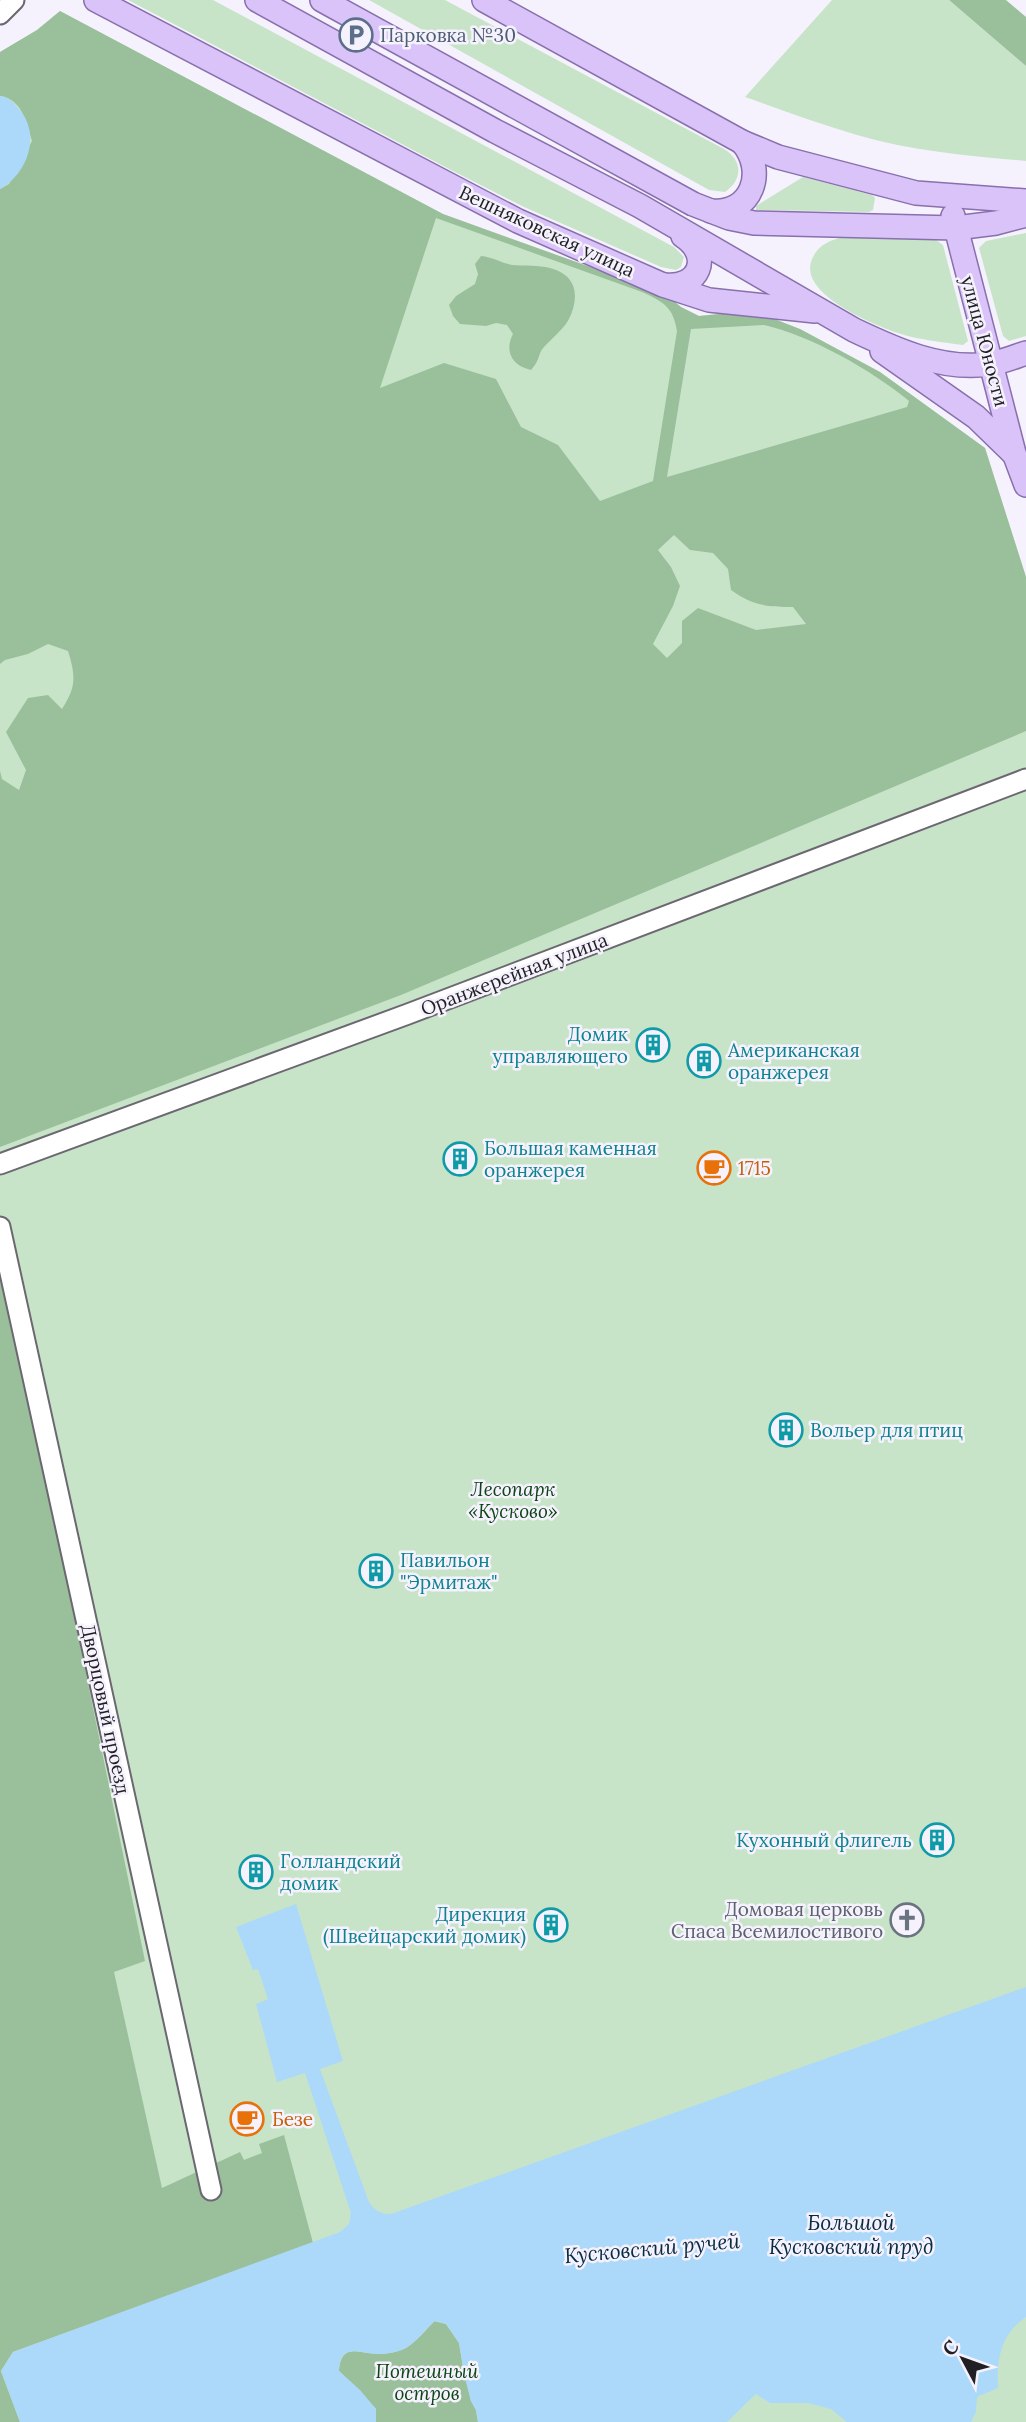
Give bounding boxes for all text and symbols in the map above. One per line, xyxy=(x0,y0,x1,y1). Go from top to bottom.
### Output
parking icon: Парковка №30 xyxy=(337,16,375,54)
place label: Парковка №30 xyxy=(380,23,516,47)
street label: Вешняковская улица xyxy=(455,180,639,282)
street label: улица Юности xyxy=(956,273,1014,409)
street label: Оранжерейная улица xyxy=(417,927,611,1021)
place label: Домик управляющего xyxy=(493,1022,629,1068)
building icon: Домик управляющего xyxy=(634,1026,672,1064)
place label: Американская оранжерея xyxy=(727,1038,860,1084)
building icon: Американская оранжерея xyxy=(685,1042,723,1080)
place label: Большая каменная оранжерея xyxy=(484,1136,657,1182)
building icon: Большая каменная оранжерея xyxy=(441,1140,479,1178)
cafe icon: 1715 xyxy=(695,1149,733,1187)
place label: 1715 xyxy=(738,1156,771,1180)
building icon: Вольер для птиц xyxy=(767,1411,805,1449)
place label: Вольер для птиц xyxy=(810,1418,963,1442)
park label: Лесопарк «Кусково» xyxy=(468,1477,558,1523)
place label: Павильон "Эрмитаж" xyxy=(400,1548,498,1594)
building icon: Павильон "Эрмитаж" xyxy=(357,1552,395,1590)
street label: Дворцовый проезд xyxy=(76,1622,136,1796)
building icon: Кухонный флигель xyxy=(918,1821,956,1859)
place label: Кухонный флигель xyxy=(736,1828,912,1852)
place label: Голландский домик xyxy=(280,1849,401,1895)
building icon: Голландский домик xyxy=(237,1853,275,1891)
place label: Домовая церковь Спаса Всемилостивого xyxy=(671,1897,883,1943)
church icon: Домовая церковь Спаса Всемилостивого xyxy=(888,1901,926,1939)
place label: Дирекция (Швейцарский домик) xyxy=(323,1902,526,1949)
building icon: Дирекция (Швейцарский домик) xyxy=(532,1906,570,1944)
cafe icon: Безе xyxy=(228,2100,266,2138)
place label: Безе xyxy=(272,2107,313,2131)
water label: Большой Кусковский пруд xyxy=(769,2209,933,2260)
water label: Кусковский ручей xyxy=(563,2227,741,2269)
north arrow xyxy=(928,2324,998,2394)
text: С xyxy=(937,2335,964,2361)
park label: Потешный остров xyxy=(376,2359,479,2405)

